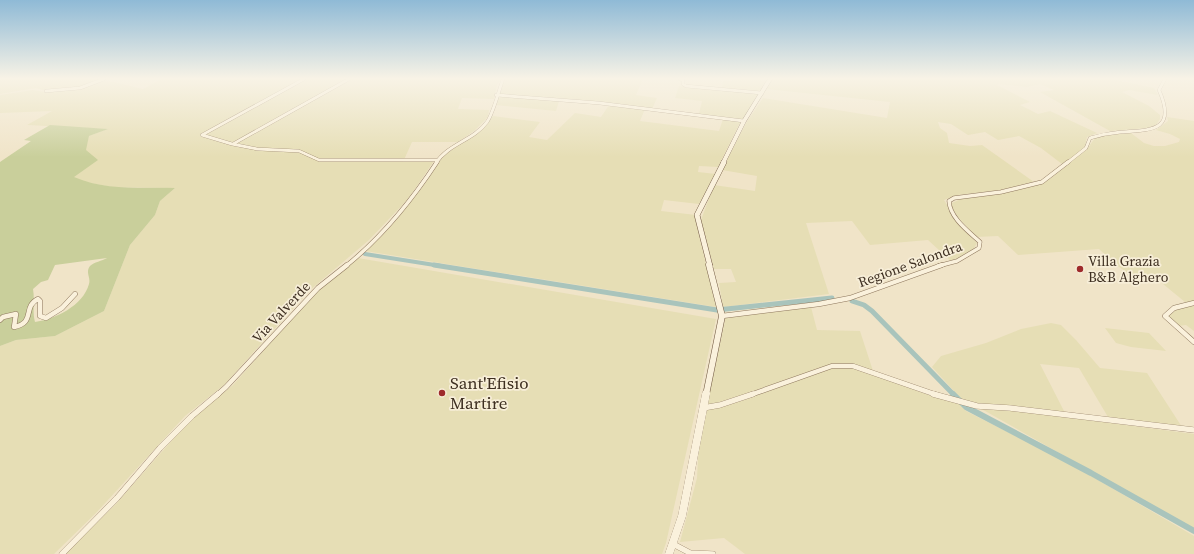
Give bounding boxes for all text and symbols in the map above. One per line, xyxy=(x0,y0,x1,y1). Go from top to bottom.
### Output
street label: Regione Salondra xyxy=(855,236,966,292)
place label: Villa Grazia B&B Alghero xyxy=(1088,251,1169,287)
marker: Villa Grazia B&B Alghero xyxy=(1075,264,1085,274)
street label: Via Valverde xyxy=(247,277,315,347)
place label: Sant'Efisio Martire xyxy=(450,371,529,415)
marker: Sant'Efisio Martire xyxy=(437,388,447,398)

